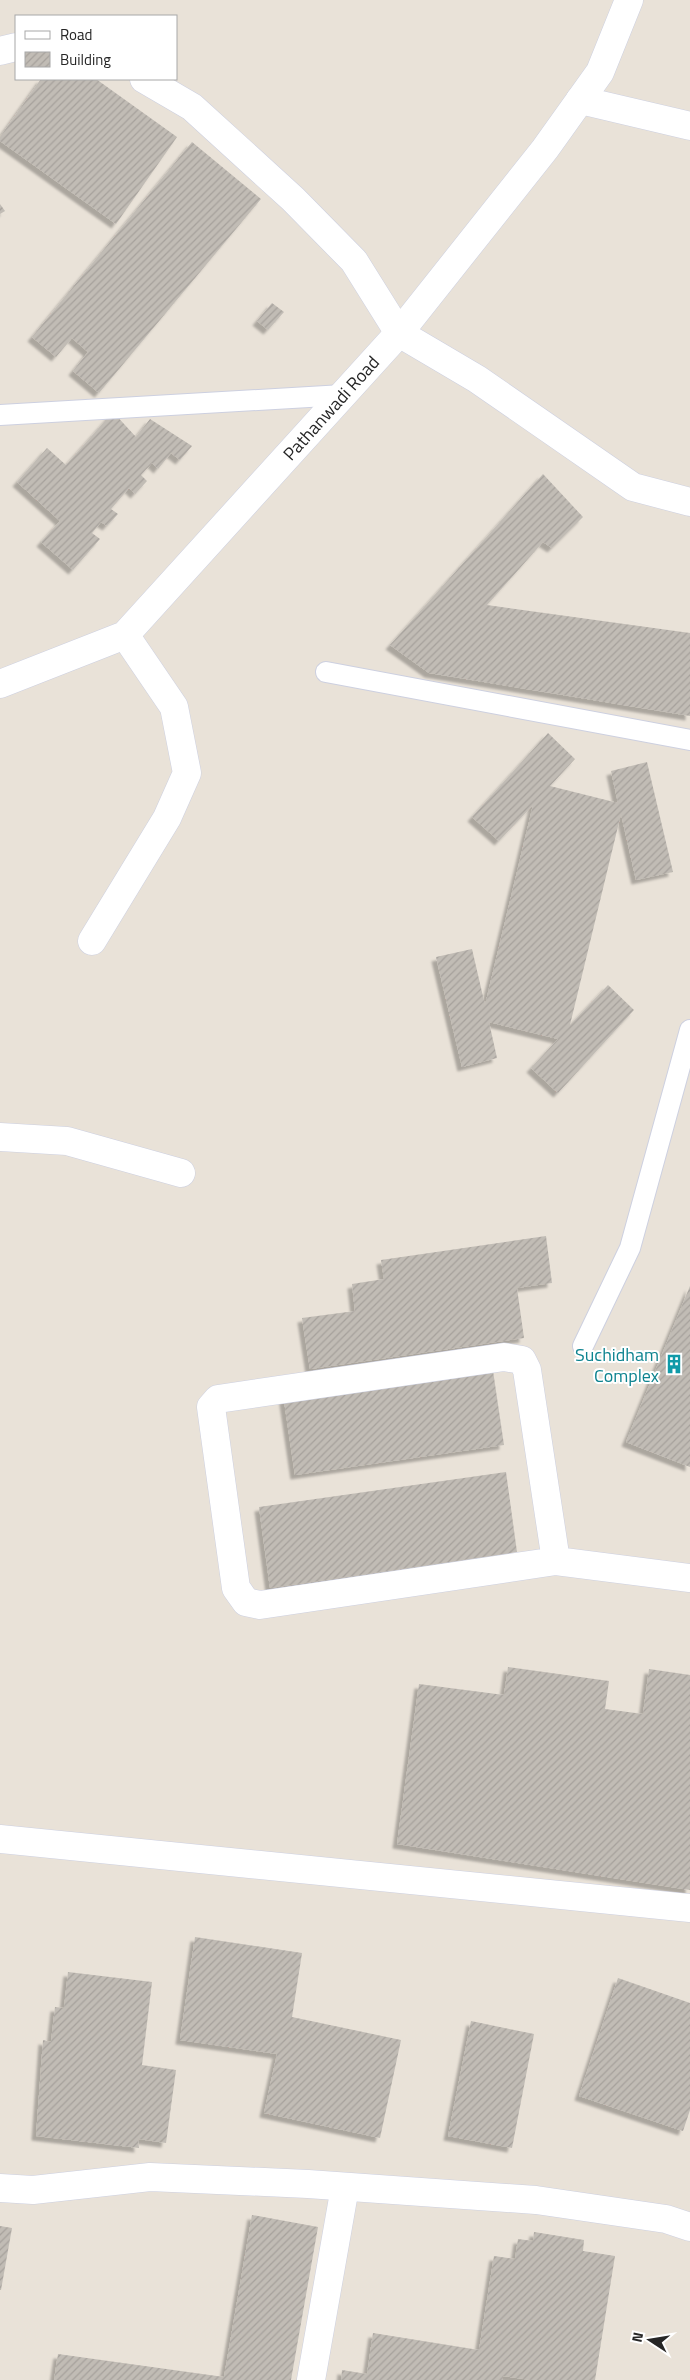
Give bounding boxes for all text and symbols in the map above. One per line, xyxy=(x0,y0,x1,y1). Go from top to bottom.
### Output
legend xyxy=(15,15,178,80)
text: Road xyxy=(60,23,92,46)
text: Building xyxy=(60,48,111,71)
street label: Pathanwadi Road xyxy=(276,349,386,467)
place label: Suchidham Complex xyxy=(575,1341,659,1389)
building icon: Suchidham Complex xyxy=(663,1353,685,1375)
north arrow xyxy=(625,2315,675,2365)
text: N xyxy=(626,2330,648,2344)

